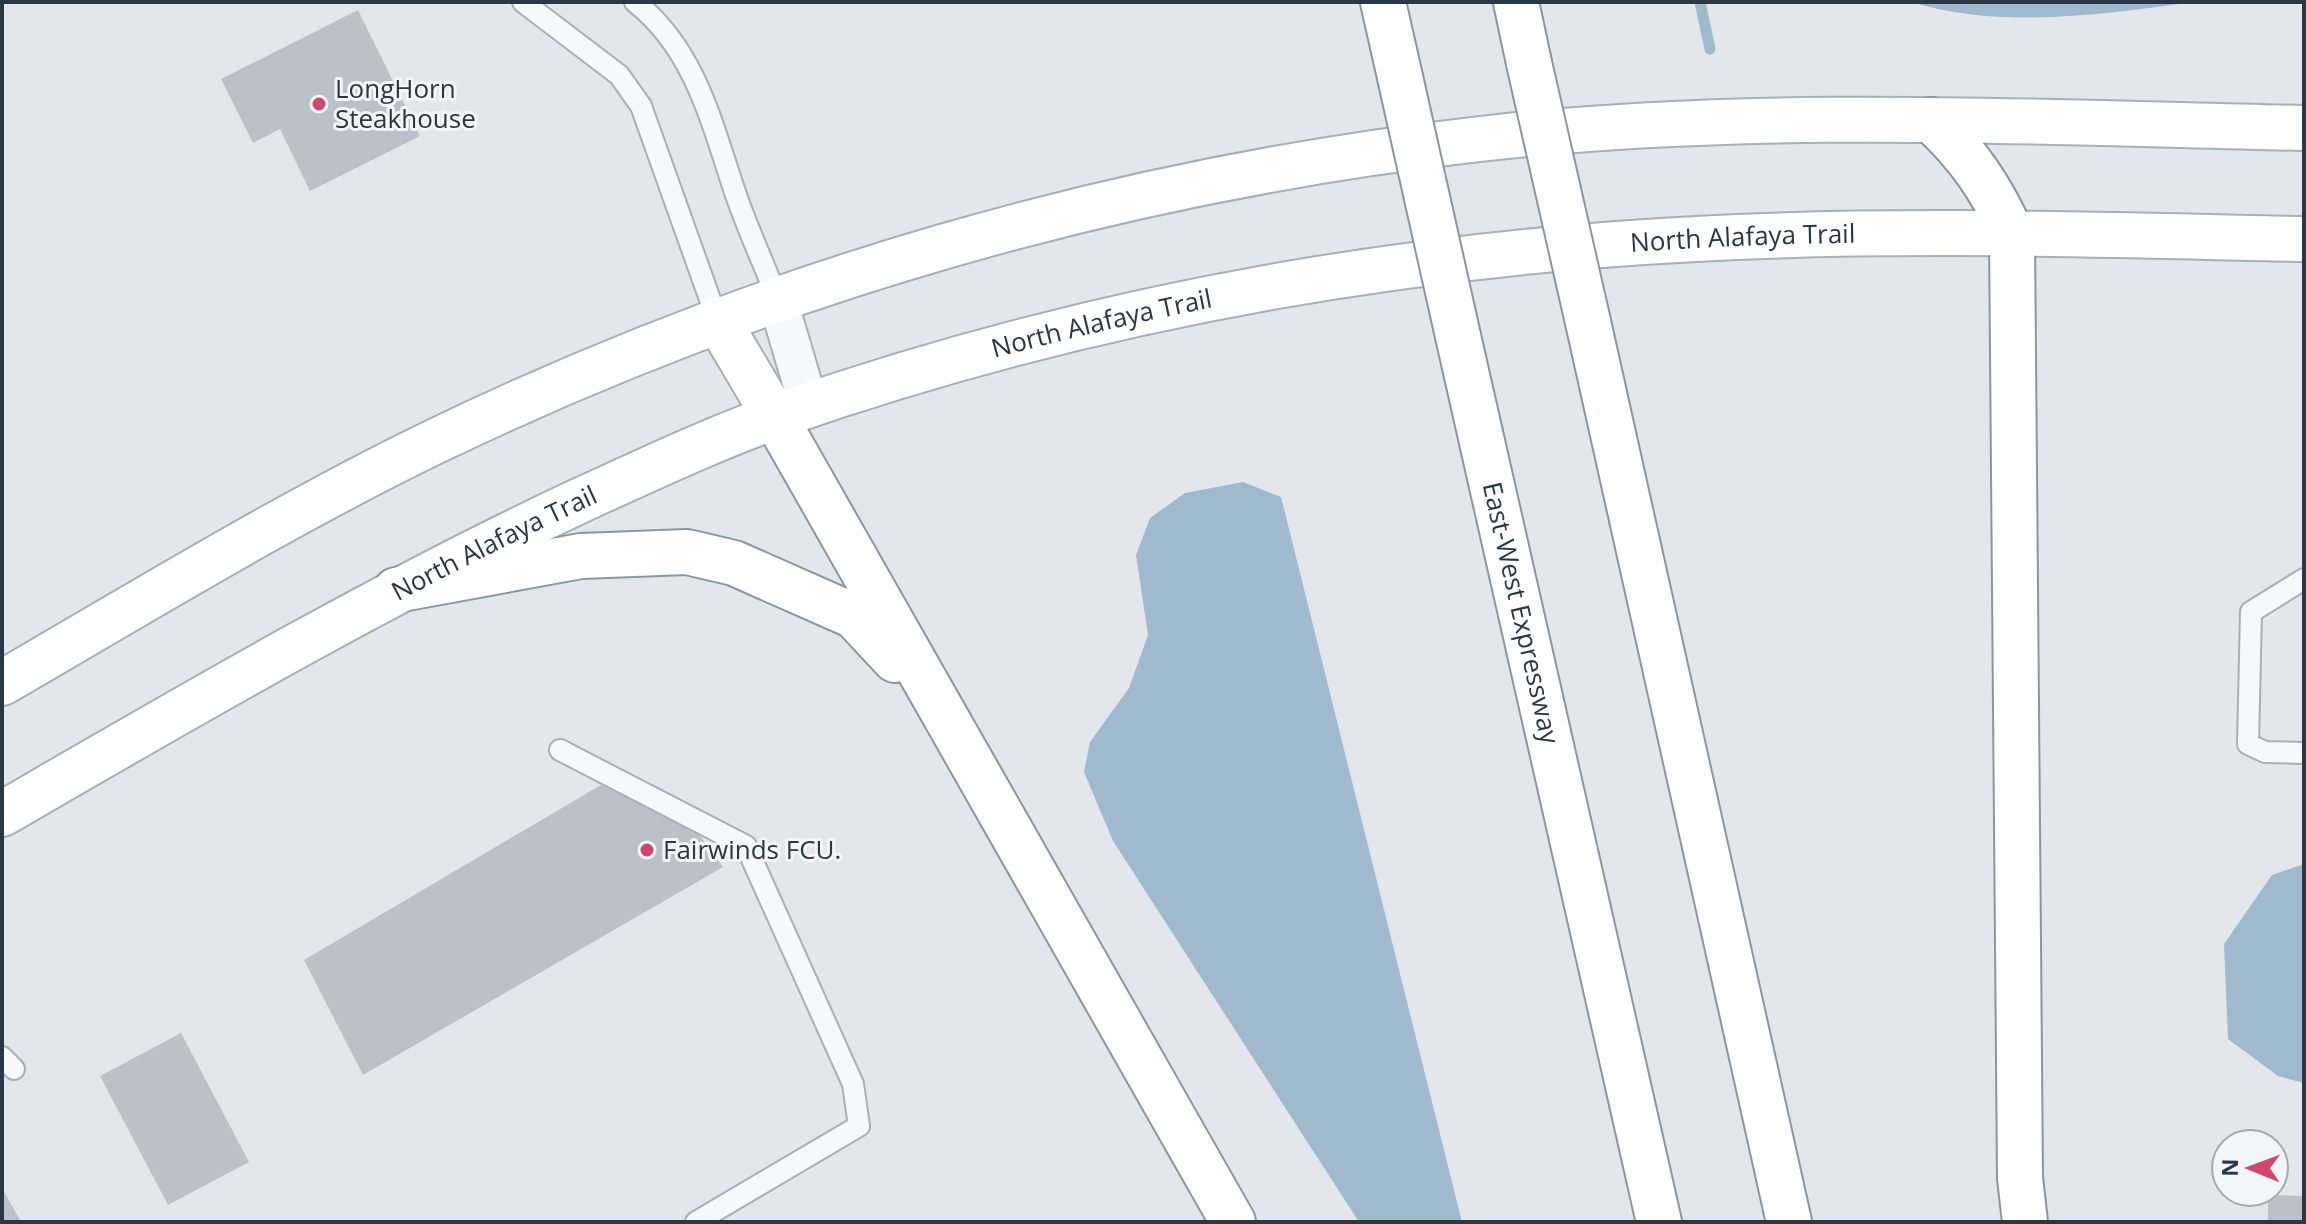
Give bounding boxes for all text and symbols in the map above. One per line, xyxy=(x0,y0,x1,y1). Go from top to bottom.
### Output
place label: LongHorn Steakhouse xyxy=(335,70,476,136)
marker: LongHorn Steakhouse xyxy=(310,95,328,113)
street label: North Alafaya Trail xyxy=(1629,215,1856,260)
street label: North Alafaya Trail xyxy=(987,280,1215,366)
street label: North Alafaya Trail xyxy=(385,476,602,609)
street label: East-West Expressway xyxy=(1475,478,1569,748)
place label: Fairwinds FCU. xyxy=(663,831,841,867)
marker: Fairwinds FCU. xyxy=(638,841,656,859)
north arrow xyxy=(2210,1128,2290,1208)
text: N xyxy=(2214,1158,2244,1177)

